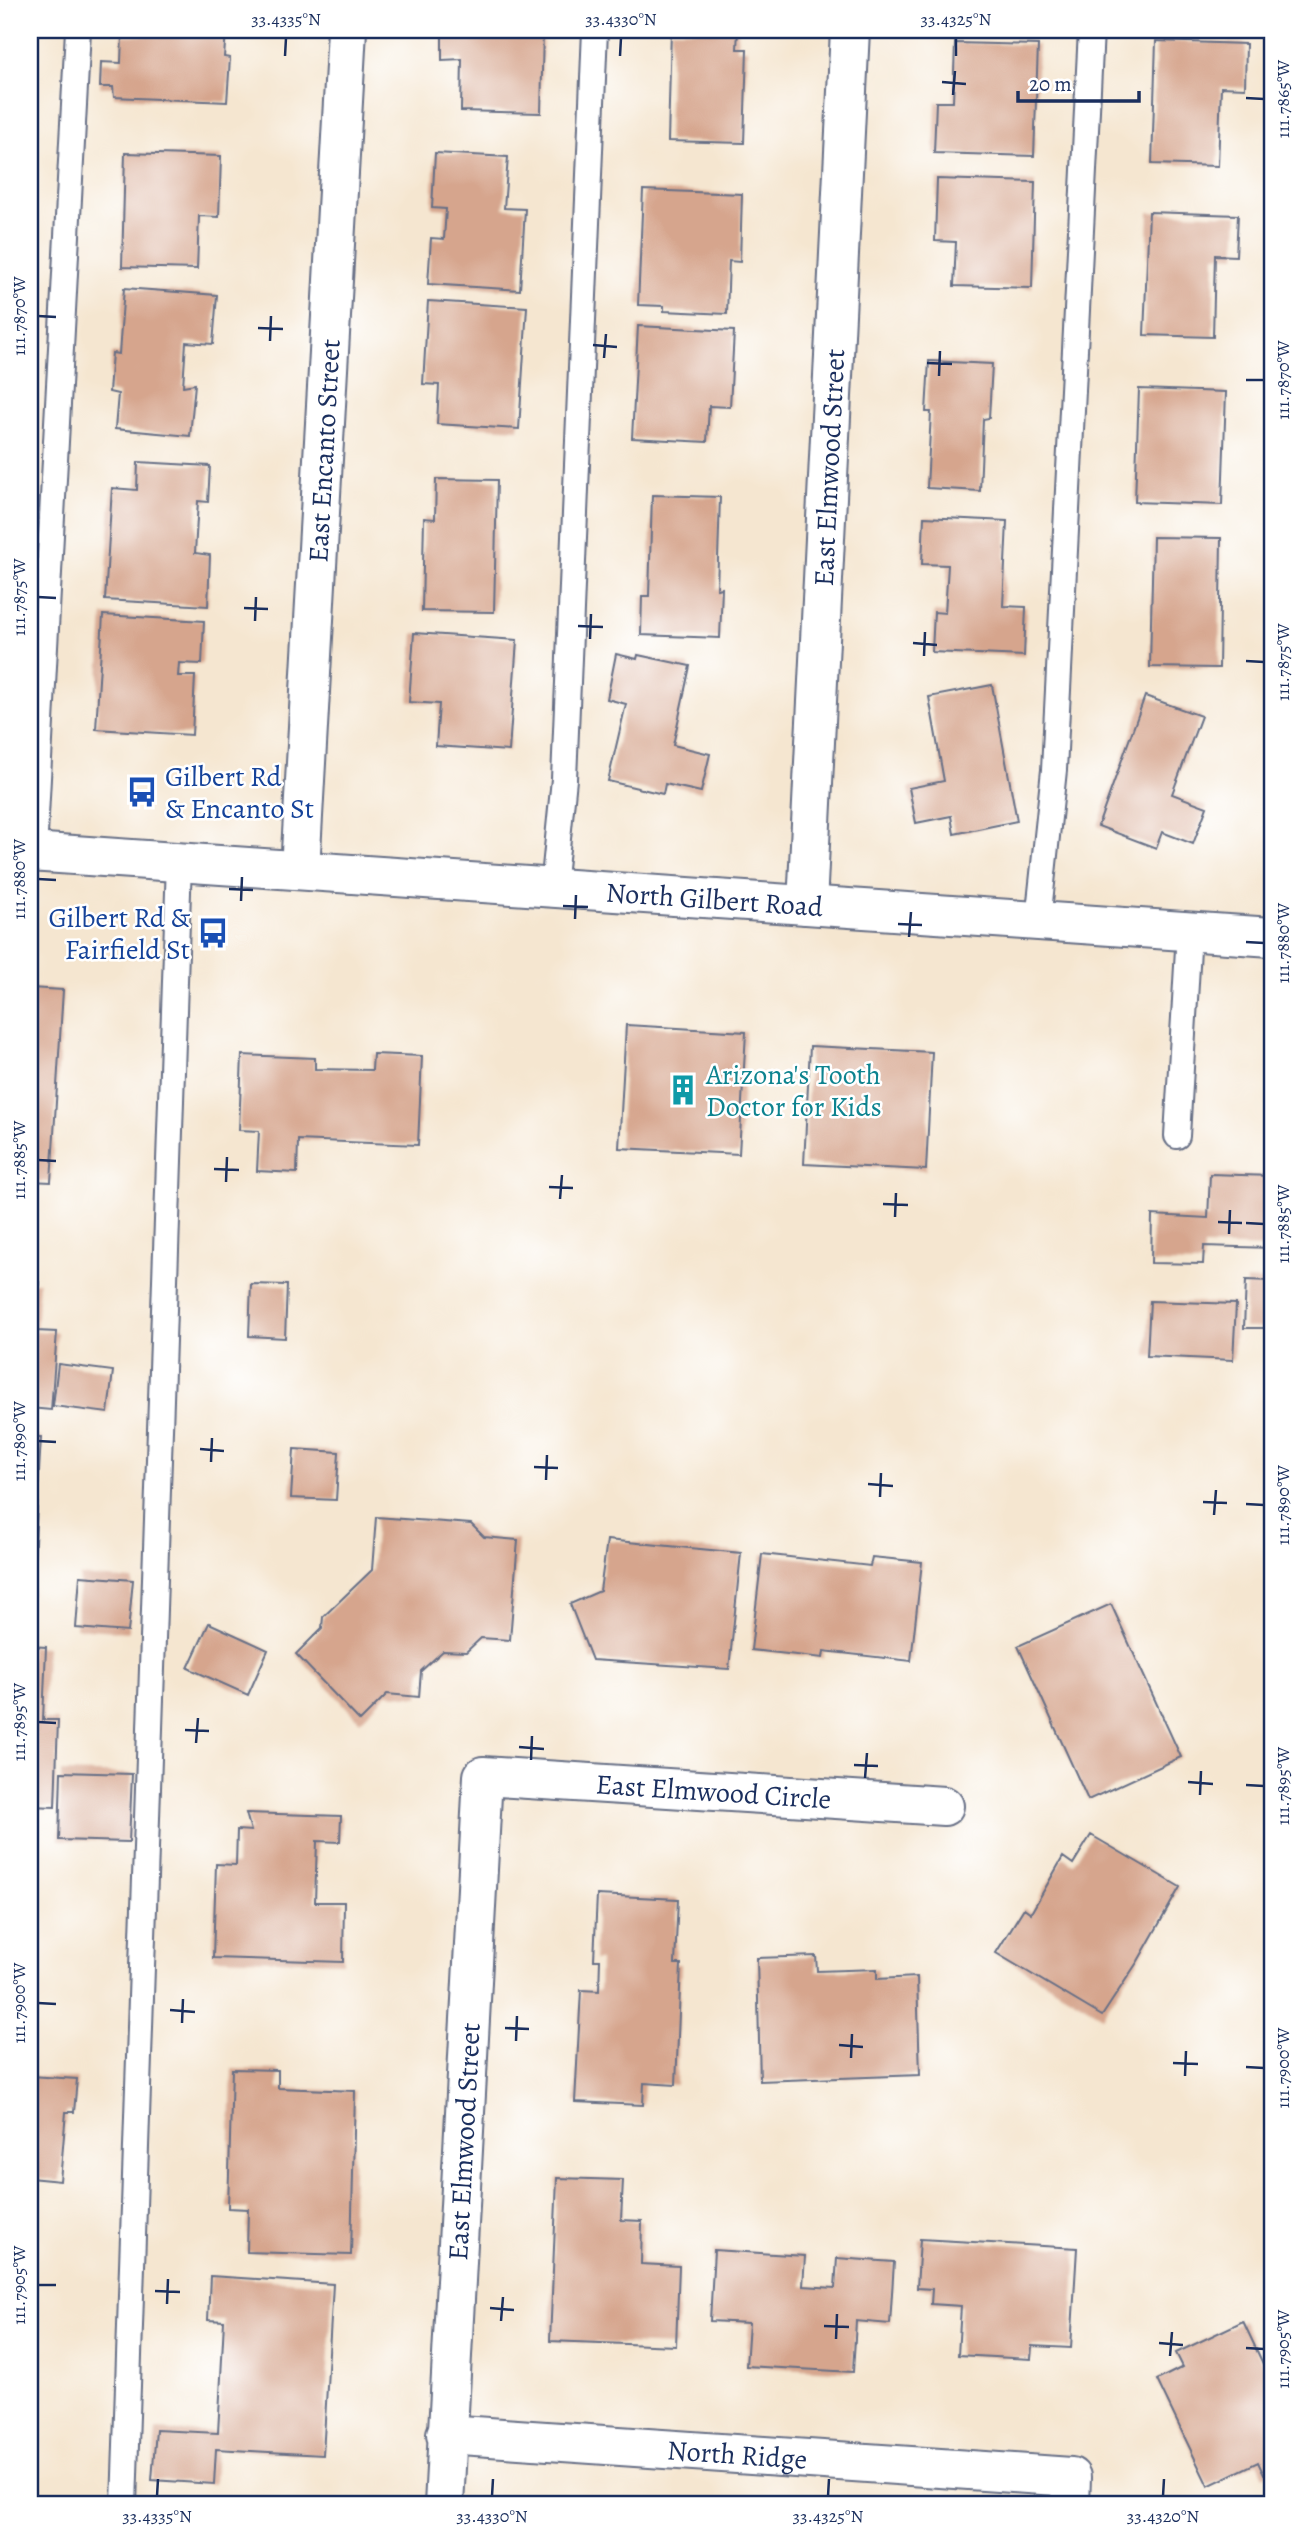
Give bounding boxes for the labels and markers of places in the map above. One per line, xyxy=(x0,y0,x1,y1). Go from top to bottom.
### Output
place label: Gilbert Rd & Encanto St xyxy=(165,758,314,828)
bus stop icon: Gilbert Rd & Encanto St xyxy=(125,775,159,809)
place label: Gilbert Rd & Fairfield St xyxy=(48,899,190,969)
bus stop icon: Gilbert Rd & Fairfield St xyxy=(196,916,230,950)
place label: Arizona's Tooth Doctor for Kids xyxy=(705,1056,882,1126)
building icon: Arizona's Tooth Doctor for Kids xyxy=(666,1073,700,1107)

